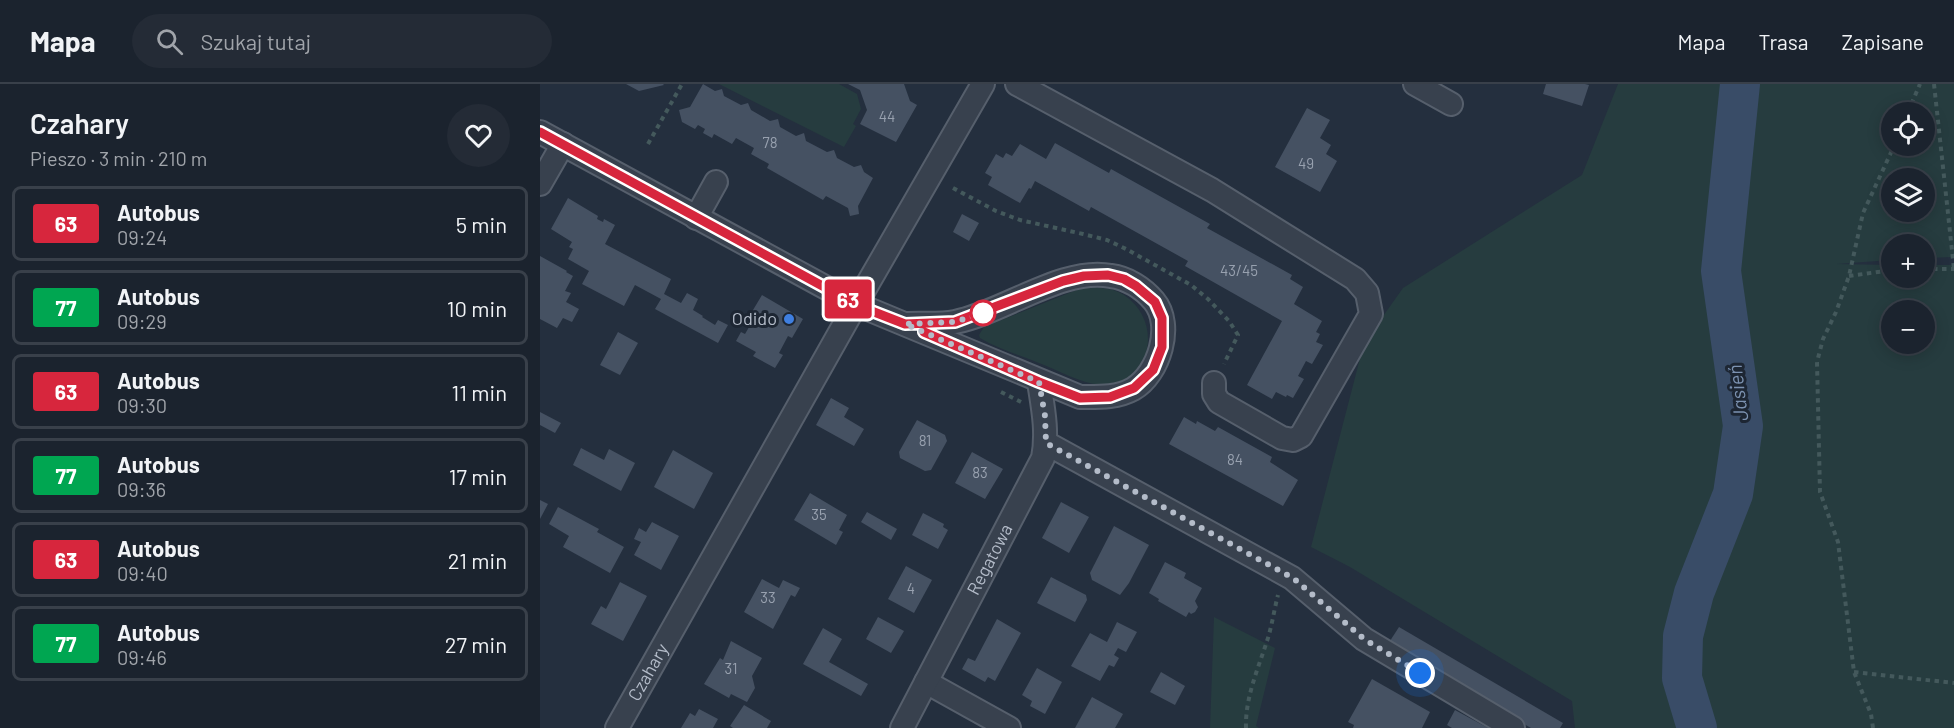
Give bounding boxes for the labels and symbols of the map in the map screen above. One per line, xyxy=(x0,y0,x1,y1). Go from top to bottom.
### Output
house number: 44 xyxy=(879,107,895,125)
house number: 78 xyxy=(763,133,777,151)
house number: 49 xyxy=(1298,154,1314,172)
house number: 43/45 xyxy=(1220,261,1258,279)
line badge: 63 xyxy=(821,280,875,318)
unlabelled marker xyxy=(970,300,996,326)
place label: Odido xyxy=(732,307,777,329)
marker: Odido xyxy=(782,312,796,326)
water label: Jasień xyxy=(1722,363,1752,423)
house number: 81 xyxy=(919,431,931,449)
house number: 84 xyxy=(1227,450,1243,468)
house number: 83 xyxy=(972,463,988,481)
house number: 35 xyxy=(811,505,827,523)
street label: Regatowa xyxy=(961,520,1017,598)
house number: 4 xyxy=(907,579,915,597)
house number: 33 xyxy=(760,588,776,606)
street label: Czahary xyxy=(623,639,672,704)
your location xyxy=(1405,658,1435,688)
house number: 31 xyxy=(725,659,737,677)

